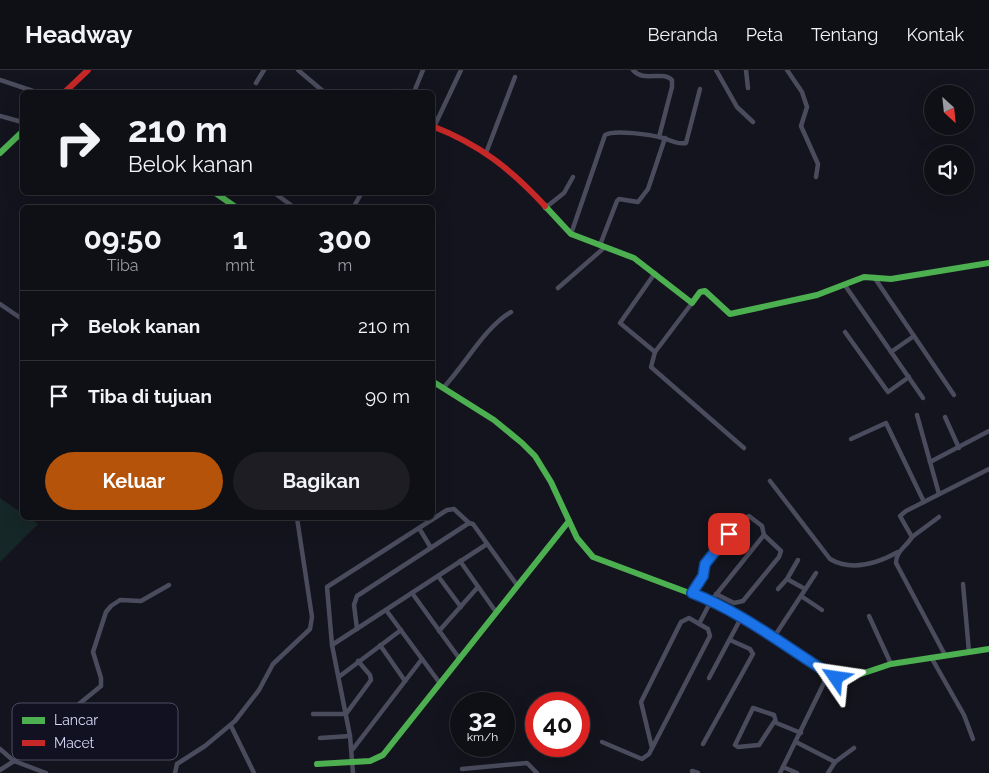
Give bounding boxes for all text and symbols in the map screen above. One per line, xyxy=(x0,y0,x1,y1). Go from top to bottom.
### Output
text: Headway xyxy=(25,20,133,49)
text: Beranda xyxy=(648,24,718,45)
text: Peta xyxy=(746,24,783,45)
text: Tentang xyxy=(811,24,878,45)
text: Kontak xyxy=(906,24,964,45)
north arrow xyxy=(924,85,974,135)
map controls xyxy=(924,85,974,195)
text: 210 m xyxy=(128,109,228,150)
icon: right xyxy=(45,110,110,175)
button: sound xyxy=(924,145,974,195)
text: Belok kanan xyxy=(128,151,253,177)
text: 09:50 xyxy=(83,221,162,256)
text: 1 xyxy=(233,221,247,256)
text: 300 xyxy=(318,221,372,256)
text: Tiba xyxy=(107,256,139,275)
text: mnt xyxy=(225,256,255,275)
text: m xyxy=(337,256,352,275)
icon: right xyxy=(45,312,73,340)
text: Belok kanan xyxy=(88,315,200,337)
text: 210 m xyxy=(358,315,410,337)
icon: arrive xyxy=(45,382,73,410)
text: Tiba di tujuan xyxy=(88,385,212,407)
text: 90 m xyxy=(365,385,410,407)
button: Keluar xyxy=(45,452,223,510)
button: Bagikan xyxy=(233,452,410,510)
pin xyxy=(708,513,750,555)
icon: arrive xyxy=(715,520,743,548)
position arrow xyxy=(809,651,861,703)
speed limit sign: 40 xyxy=(525,692,590,757)
legend xyxy=(12,703,178,760)
text: 32 xyxy=(468,703,497,733)
text: Lancar xyxy=(54,712,98,728)
text: km/h xyxy=(467,730,498,744)
text: Macet xyxy=(54,735,95,751)

